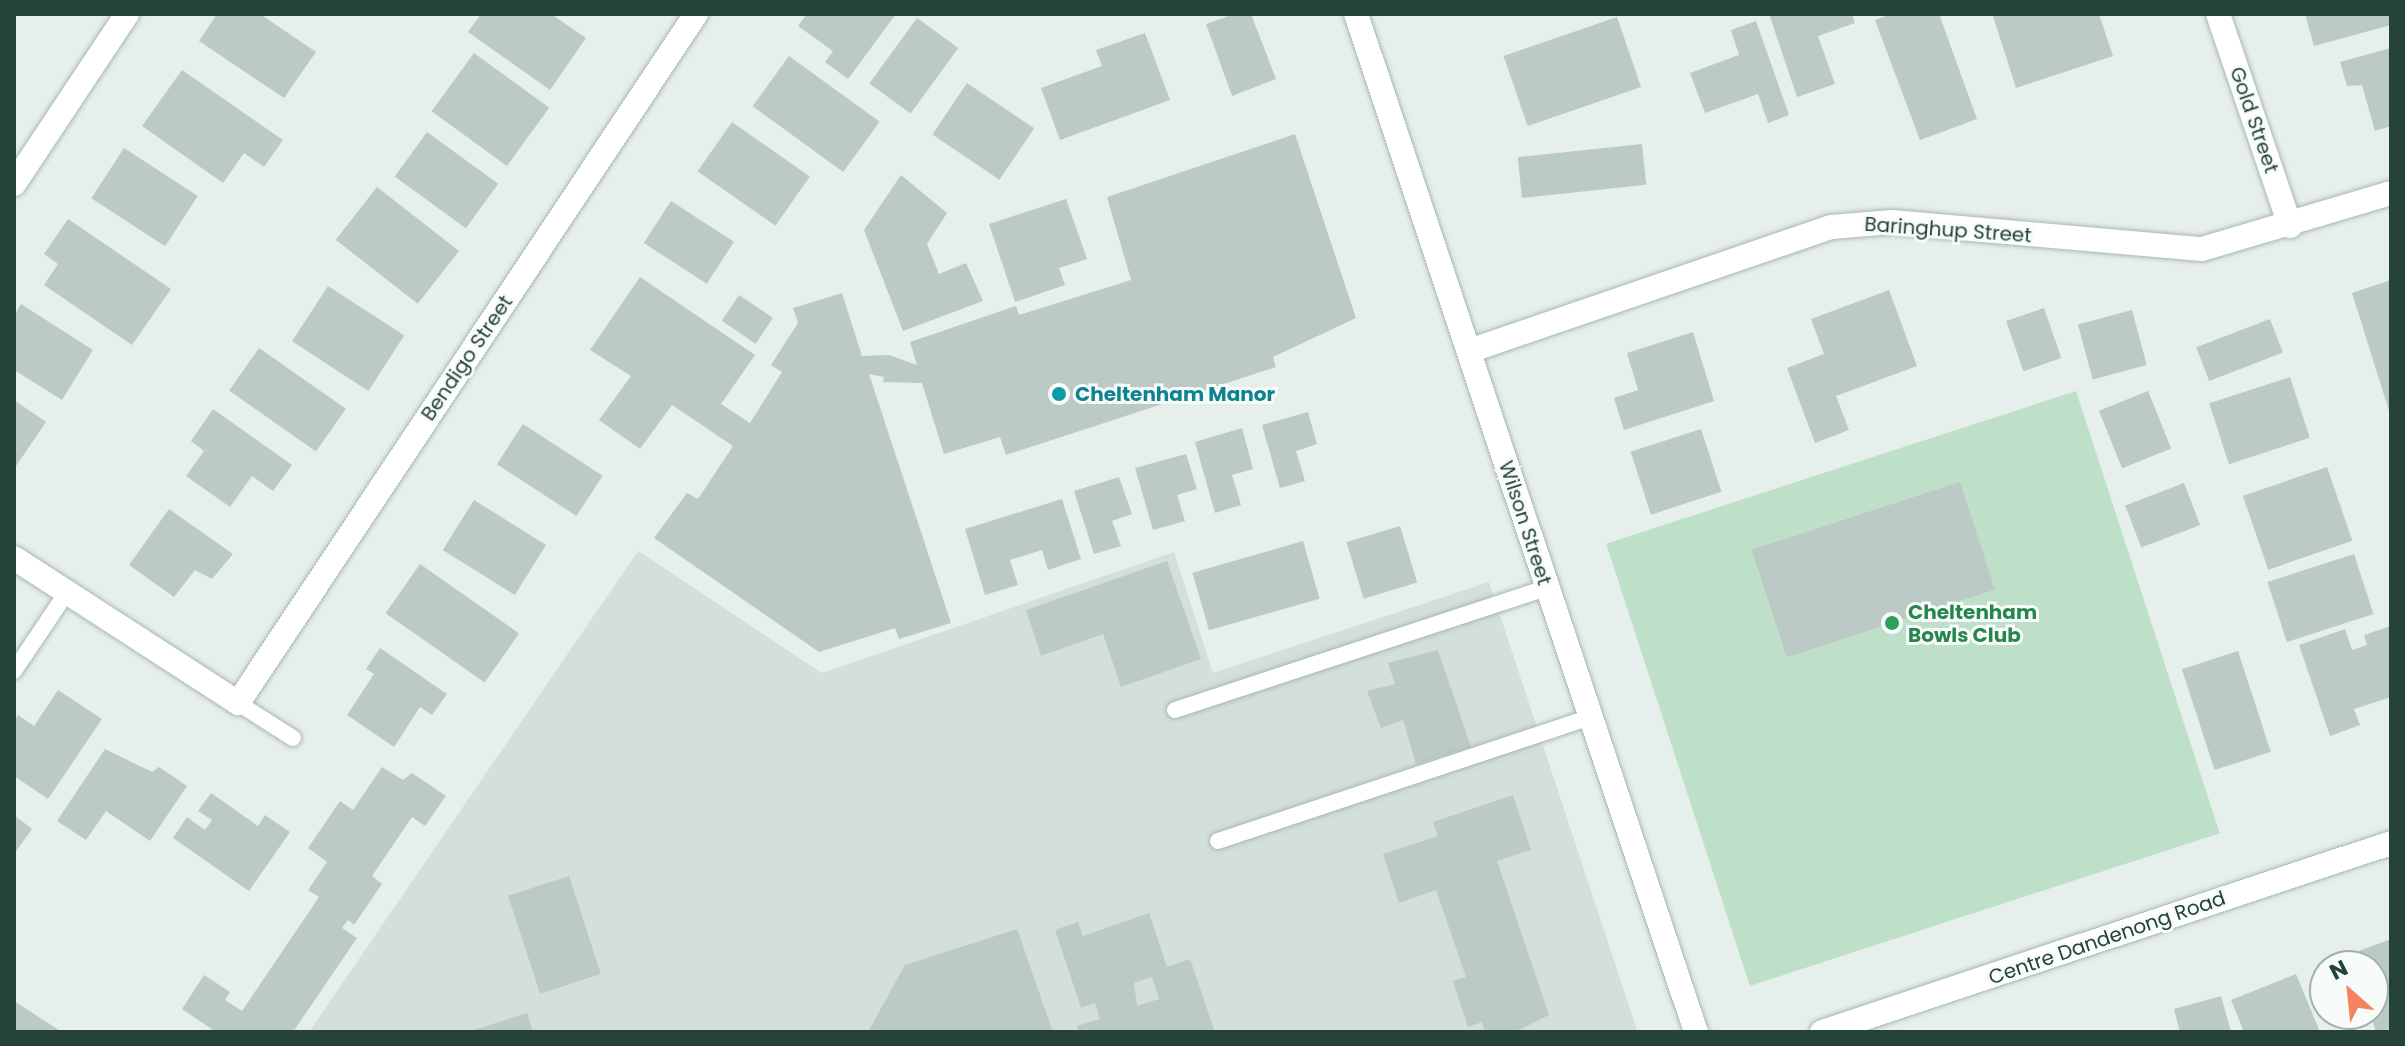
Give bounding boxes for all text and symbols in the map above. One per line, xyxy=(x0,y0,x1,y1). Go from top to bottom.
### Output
street label: Gold Street xyxy=(2225,64,2283,176)
street label: Baringhup Street xyxy=(1864,212,2032,248)
street label: Bendigo Street xyxy=(416,291,518,425)
place label: Cheltenham Manor xyxy=(1075,382,1275,406)
marker: Cheltenham Manor xyxy=(1050,385,1068,403)
street label: Wilson Street xyxy=(1494,458,1556,588)
place label: Cheltenham Bowls Club xyxy=(1908,600,2037,647)
marker: Cheltenham Bowls Club xyxy=(1883,614,1901,632)
street label: Centre Dandenong Road xyxy=(1985,886,2229,990)
north arrow xyxy=(2309,950,2389,1030)
text: N xyxy=(2324,952,2353,988)

